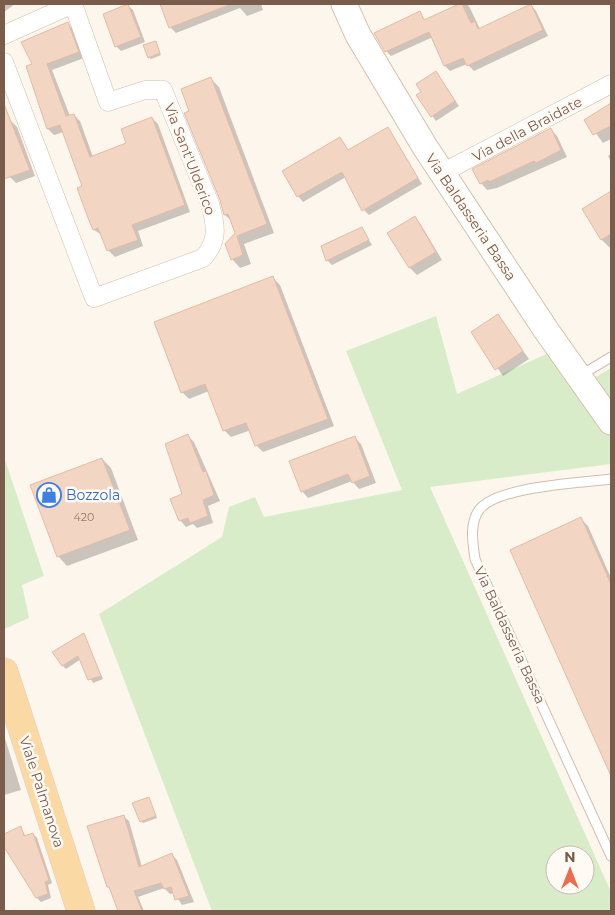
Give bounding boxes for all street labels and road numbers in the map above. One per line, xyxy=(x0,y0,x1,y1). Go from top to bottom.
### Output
street label: Via della Braidate xyxy=(469,92,585,166)
street label: Via Sant'Ulderico xyxy=(160,100,220,218)
street label: Via Baldasseria Bassa xyxy=(422,150,520,284)
street label: Via Baldasseria Bassa xyxy=(470,563,550,707)
street label: Viale Palmanova xyxy=(16,734,68,850)

